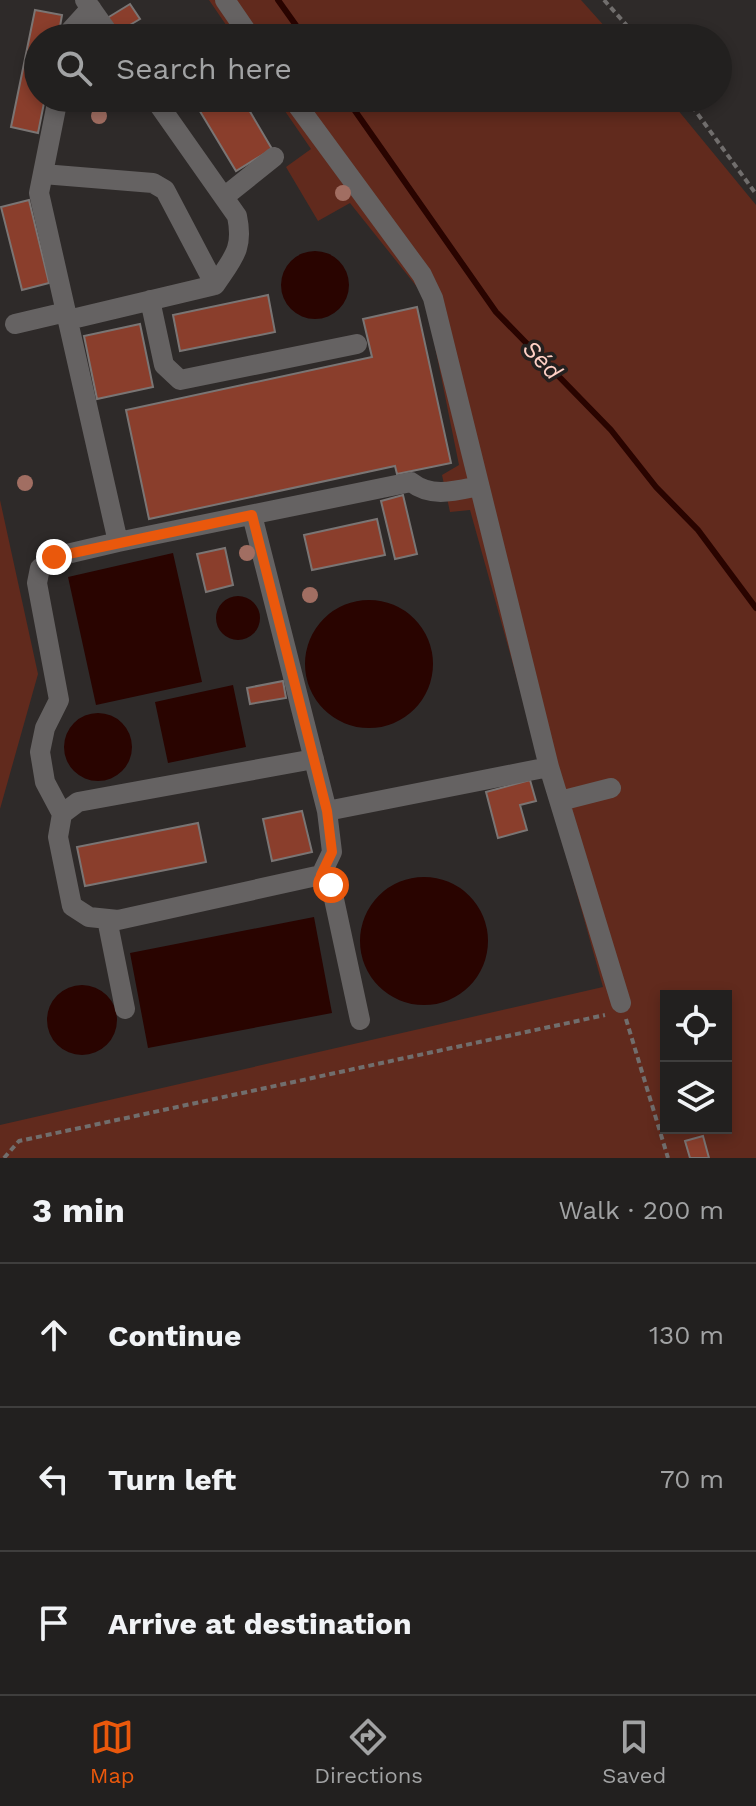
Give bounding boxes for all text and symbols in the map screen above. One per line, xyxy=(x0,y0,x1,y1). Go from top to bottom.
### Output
search box xyxy=(24,24,732,112)
icon: search xyxy=(52,46,96,90)
text: Search here xyxy=(116,51,292,86)
water label: Séd xyxy=(517,335,568,386)
route end xyxy=(36,539,72,575)
route start xyxy=(313,867,349,903)
map controls xyxy=(660,990,732,1134)
button: locate xyxy=(660,990,732,1062)
button: layers xyxy=(660,1062,732,1134)
text: 3 min xyxy=(32,1190,125,1230)
text: Walk · 200 m xyxy=(558,1195,724,1225)
icon: ahead xyxy=(32,1313,76,1357)
text: Continue xyxy=(108,1318,241,1353)
text: 130 m xyxy=(649,1320,724,1350)
icon: left xyxy=(32,1457,76,1501)
text: Turn left xyxy=(108,1462,236,1497)
text: 70 m xyxy=(660,1464,724,1494)
icon: arrive xyxy=(32,1601,76,1645)
text: Arrive at destination xyxy=(108,1606,412,1641)
tab: Map xyxy=(90,1715,135,1788)
tab: Directions xyxy=(314,1715,423,1788)
tab: Saved xyxy=(602,1715,666,1788)

